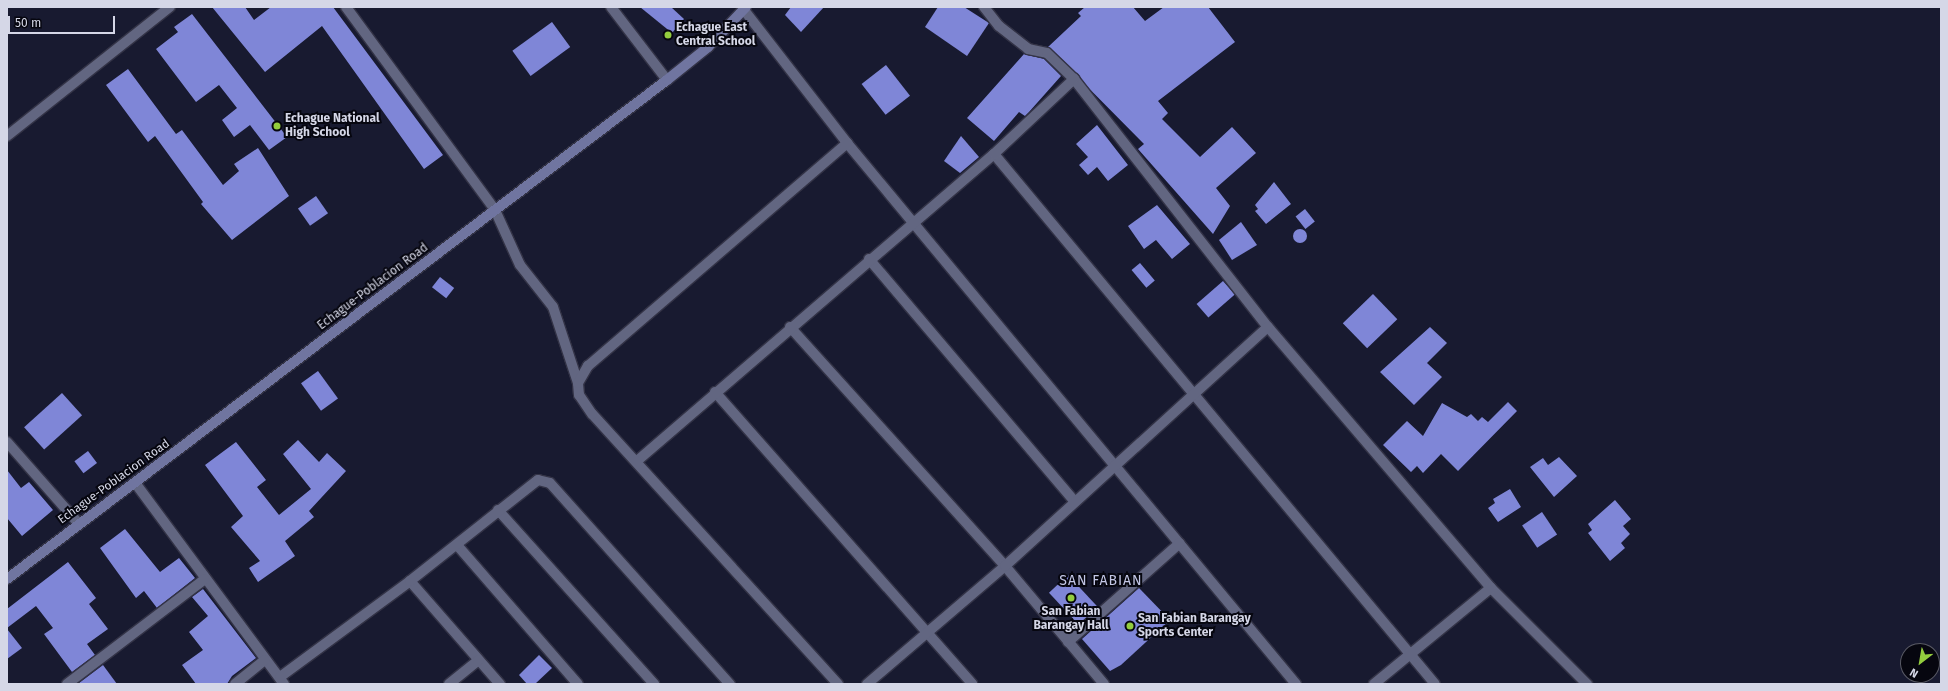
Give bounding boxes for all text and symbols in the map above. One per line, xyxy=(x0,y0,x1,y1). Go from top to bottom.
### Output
scale bar xyxy=(10,8,117,34)
text: 50 m xyxy=(15,16,41,30)
place label: Echague East Central School xyxy=(676,21,755,49)
marker: Echague East Central School xyxy=(663,30,673,40)
place label: Echague National High School xyxy=(285,112,380,140)
marker: Echague National High School xyxy=(272,121,282,131)
street label: Echague-Poblacion Road xyxy=(315,241,431,333)
street label: Echague-Poblacion Road xyxy=(55,437,173,527)
district label: SAN FABIAN xyxy=(1059,573,1143,589)
marker: San Fabian Barangay Hall xyxy=(1066,593,1076,603)
place label: San Fabian Barangay Hall xyxy=(1033,605,1109,633)
place label: San Fabian Barangay Sports Center xyxy=(1138,612,1251,640)
marker: San Fabian Barangay Sports Center xyxy=(1125,621,1135,631)
north arrow xyxy=(1900,643,1940,683)
text: N xyxy=(1908,665,1921,680)

